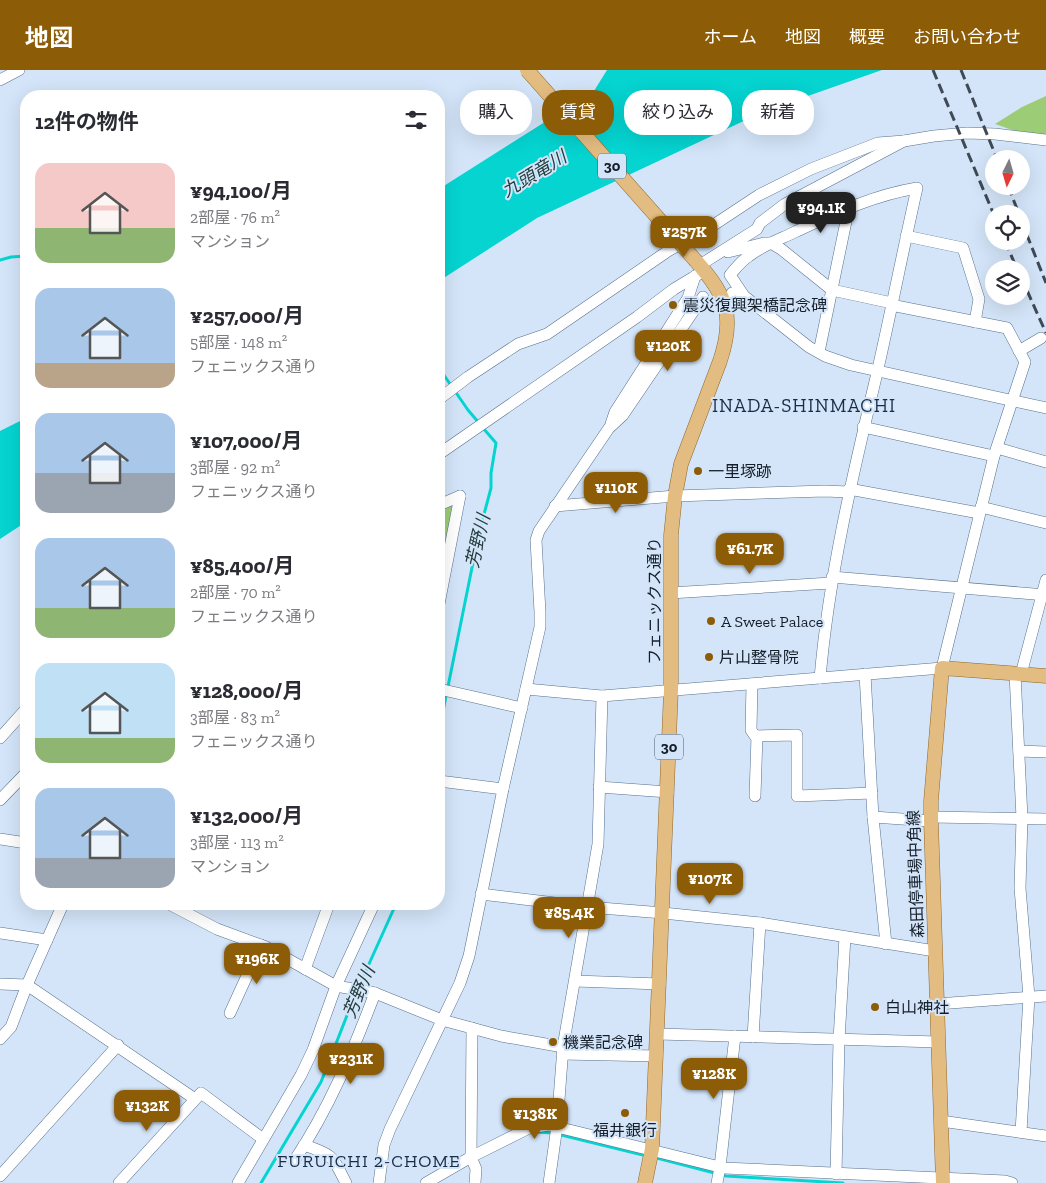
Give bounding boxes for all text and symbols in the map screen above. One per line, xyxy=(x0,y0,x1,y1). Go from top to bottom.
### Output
text: 地図 xyxy=(25,23,73,52)
text: ホーム xyxy=(704,26,757,48)
text: 地図 xyxy=(785,26,821,48)
text: 概要 xyxy=(849,26,885,48)
text: お問い合わせ xyxy=(913,26,1021,48)
chip: 購入 xyxy=(460,90,532,135)
chip: 賃貸 xyxy=(542,90,614,135)
chip: 絞り込み xyxy=(624,90,732,135)
chip: 新着 xyxy=(742,90,814,135)
icon: filters xyxy=(402,106,430,134)
text: 12件の物件 xyxy=(35,109,139,134)
water label: 九頭竜川 xyxy=(497,145,572,202)
north arrow xyxy=(985,150,1030,195)
map controls xyxy=(985,150,1030,305)
road number: 30 xyxy=(598,154,626,178)
text: ¥94,100/月 xyxy=(190,178,292,203)
icon: home xyxy=(75,183,135,243)
pin: ¥94.1K xyxy=(780,191,862,234)
text: ¥94.1K xyxy=(797,198,845,217)
button: locate xyxy=(985,205,1030,250)
text: 2部屋 · 76 m² xyxy=(190,208,280,227)
pin: ¥257K xyxy=(649,216,719,258)
text: ¥257K xyxy=(661,222,707,241)
text: マンション xyxy=(190,232,270,251)
button: layers xyxy=(985,260,1030,305)
place label: 震災復興架橋記念碑 xyxy=(683,296,827,315)
marker: 震災復興架橋記念碑 xyxy=(667,299,679,311)
text: ¥257,000/月 xyxy=(190,303,304,328)
icon: home xyxy=(75,308,135,368)
pin: ¥120K xyxy=(633,330,703,372)
text: 5部屋 · 148 m² xyxy=(190,333,287,352)
text: ¥120K xyxy=(646,336,690,355)
text: フェニックス通り xyxy=(190,357,318,376)
district label: INADA-SHINMACHI xyxy=(712,394,896,417)
text: ¥107,000/月 xyxy=(190,428,302,453)
icon: home xyxy=(75,433,135,493)
text: 3部屋 · 92 m² xyxy=(190,458,280,477)
place label: 一里塚跡 xyxy=(708,462,772,481)
marker: 一里塚跡 xyxy=(692,465,704,477)
pin: ¥110K xyxy=(581,472,651,514)
text: ¥110K xyxy=(595,478,637,497)
text: フェニックス通り xyxy=(190,482,318,501)
water label: 芳野川 xyxy=(461,510,495,570)
pin: ¥61.7K xyxy=(709,532,791,575)
street label: フェニックス通り xyxy=(645,537,664,665)
text: ¥61.7K xyxy=(727,539,773,558)
text: ¥85,400/月 xyxy=(190,553,294,578)
icon: home xyxy=(75,558,135,618)
text: 2部屋 · 70 m² xyxy=(190,583,281,602)
text: フェニックス通り xyxy=(190,607,318,626)
place label: A Sweet Palace xyxy=(721,612,823,631)
marker: A Sweet Palace xyxy=(705,615,717,627)
place label: 片山整骨院 xyxy=(719,648,799,667)
marker: 片山整骨院 xyxy=(703,651,715,663)
text: ¥128,000/月 xyxy=(190,678,303,703)
icon: home xyxy=(75,683,135,743)
text: 3部屋 · 83 m² xyxy=(190,708,280,727)
text: フェニックス通り xyxy=(190,732,318,751)
road number: 30 xyxy=(655,734,683,760)
text: ¥132,000/月 xyxy=(190,803,303,828)
icon: home xyxy=(75,808,135,868)
street label: 森田停車場中角線 xyxy=(904,810,927,938)
text: 3部屋 · 113 m² xyxy=(190,833,284,852)
text: マンション xyxy=(190,857,270,876)
pin: ¥107K xyxy=(675,862,745,905)
text: ¥107K xyxy=(688,869,732,888)
pin: ¥85.4K xyxy=(528,896,610,939)
text: ¥85.4K xyxy=(544,903,594,922)
pin: ¥196K xyxy=(222,942,292,985)
text: ¥196K xyxy=(235,949,279,968)
water label: 芳野川 xyxy=(338,961,380,1021)
place label: 白山神社 xyxy=(885,998,949,1017)
marker: 白山神社 xyxy=(869,1001,881,1013)
place label: 機業記念碑 xyxy=(563,1033,643,1052)
marker: 機業記念碑 xyxy=(547,1036,559,1048)
pin: ¥231K xyxy=(316,1042,386,1085)
text: ¥231K xyxy=(329,1049,373,1068)
pin: ¥128K xyxy=(679,1058,749,1100)
text: ¥128K xyxy=(692,1064,736,1083)
pin: ¥132K xyxy=(112,1090,182,1132)
text: ¥132K xyxy=(125,1096,169,1115)
pin: ¥138K xyxy=(500,1098,570,1140)
text: ¥138K xyxy=(513,1104,557,1123)
marker: 福井銀行 xyxy=(619,1107,631,1119)
place label: 福井銀行 xyxy=(593,1121,657,1140)
district label: FURUICHI 2-CHOME xyxy=(277,1150,461,1172)

